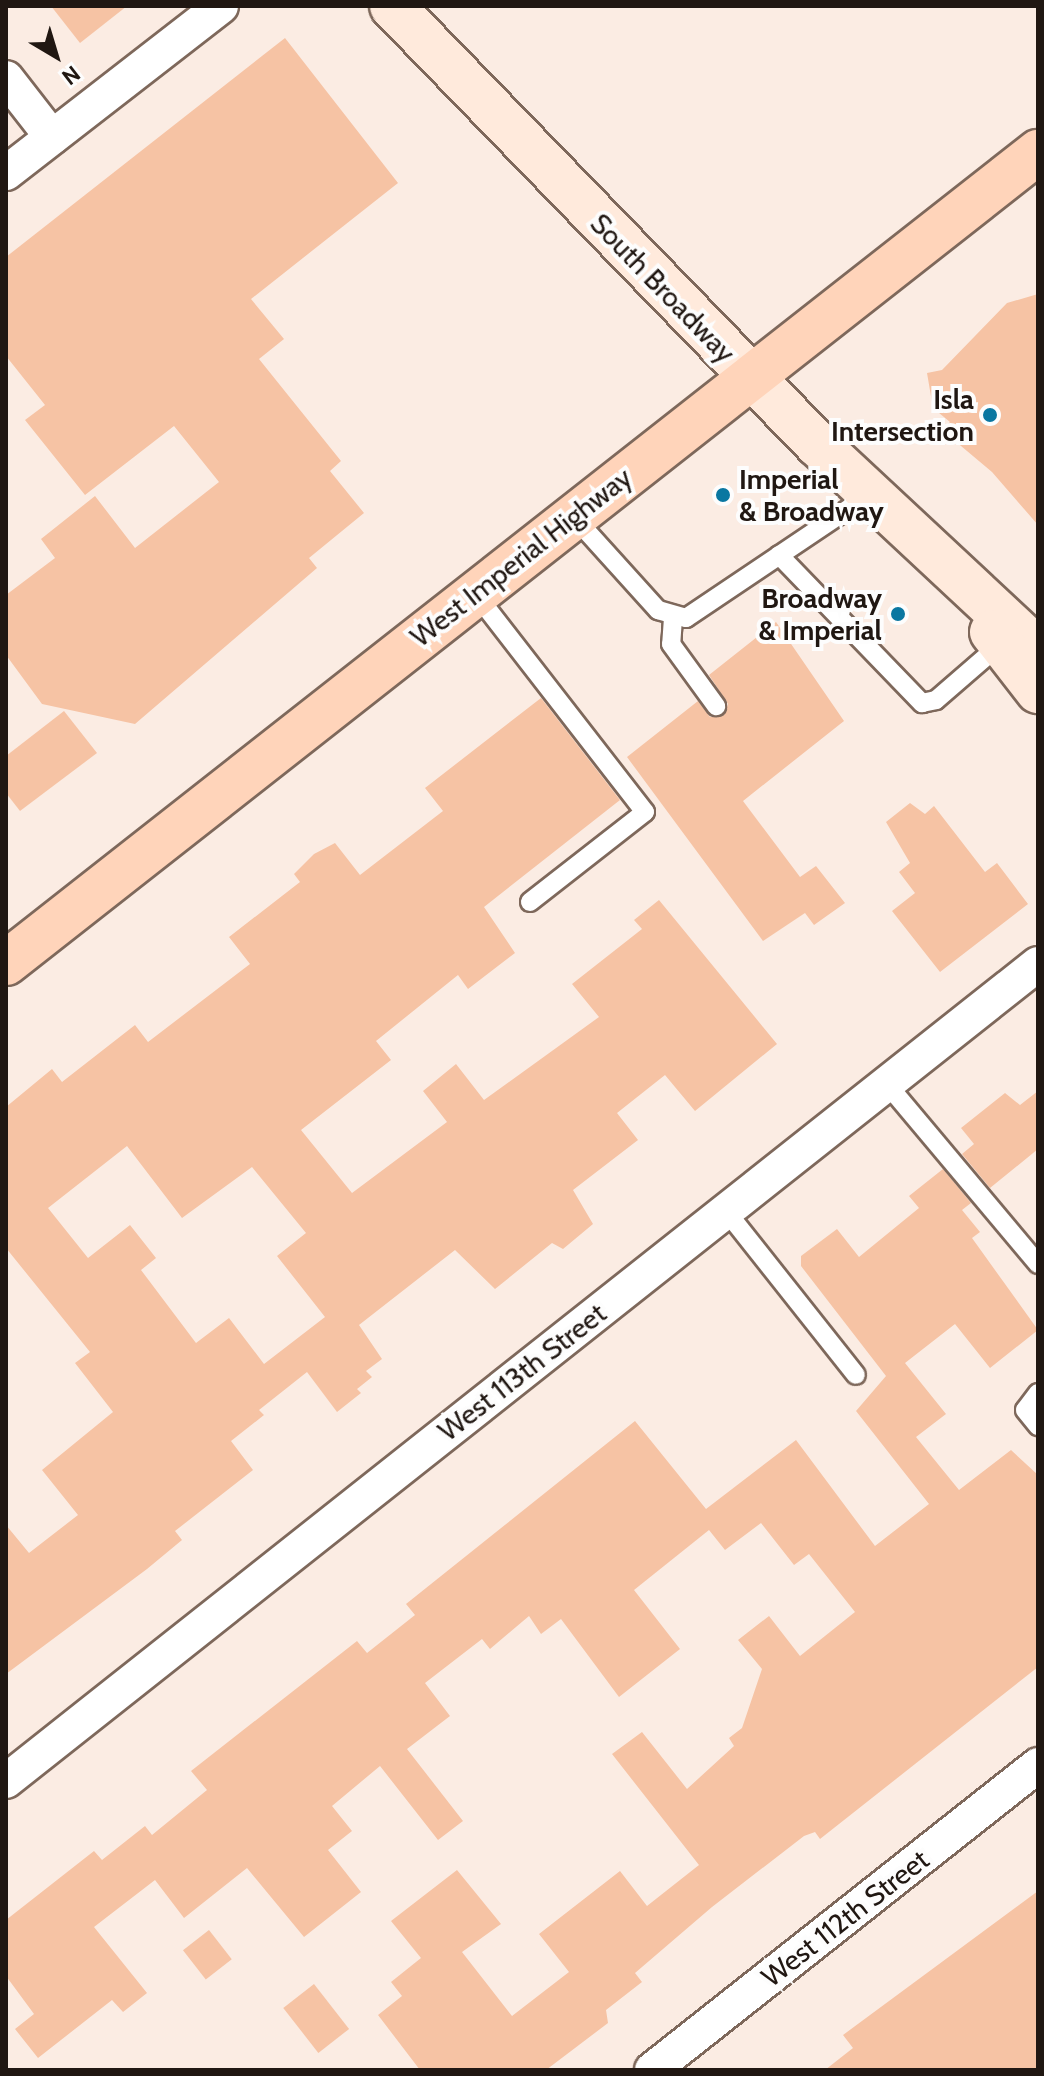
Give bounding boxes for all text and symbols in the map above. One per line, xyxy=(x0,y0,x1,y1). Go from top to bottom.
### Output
north arrow xyxy=(16,16,96,96)
text: N xyxy=(57,60,86,91)
street label: South Broadway xyxy=(584,207,742,369)
place label: Isla Intersection xyxy=(831,382,974,448)
marker: Isla Intersection xyxy=(981,406,999,424)
street label: West Imperial Highway xyxy=(404,460,638,654)
place label: Imperial & Broadway xyxy=(739,462,884,528)
marker: Imperial & Broadway xyxy=(714,486,732,504)
place label: Broadway & Imperial xyxy=(758,581,882,647)
marker: Broadway & Imperial xyxy=(889,605,907,623)
street label: West 113th Street xyxy=(432,1296,612,1448)
street label: West 112th Street xyxy=(755,1842,935,1994)

